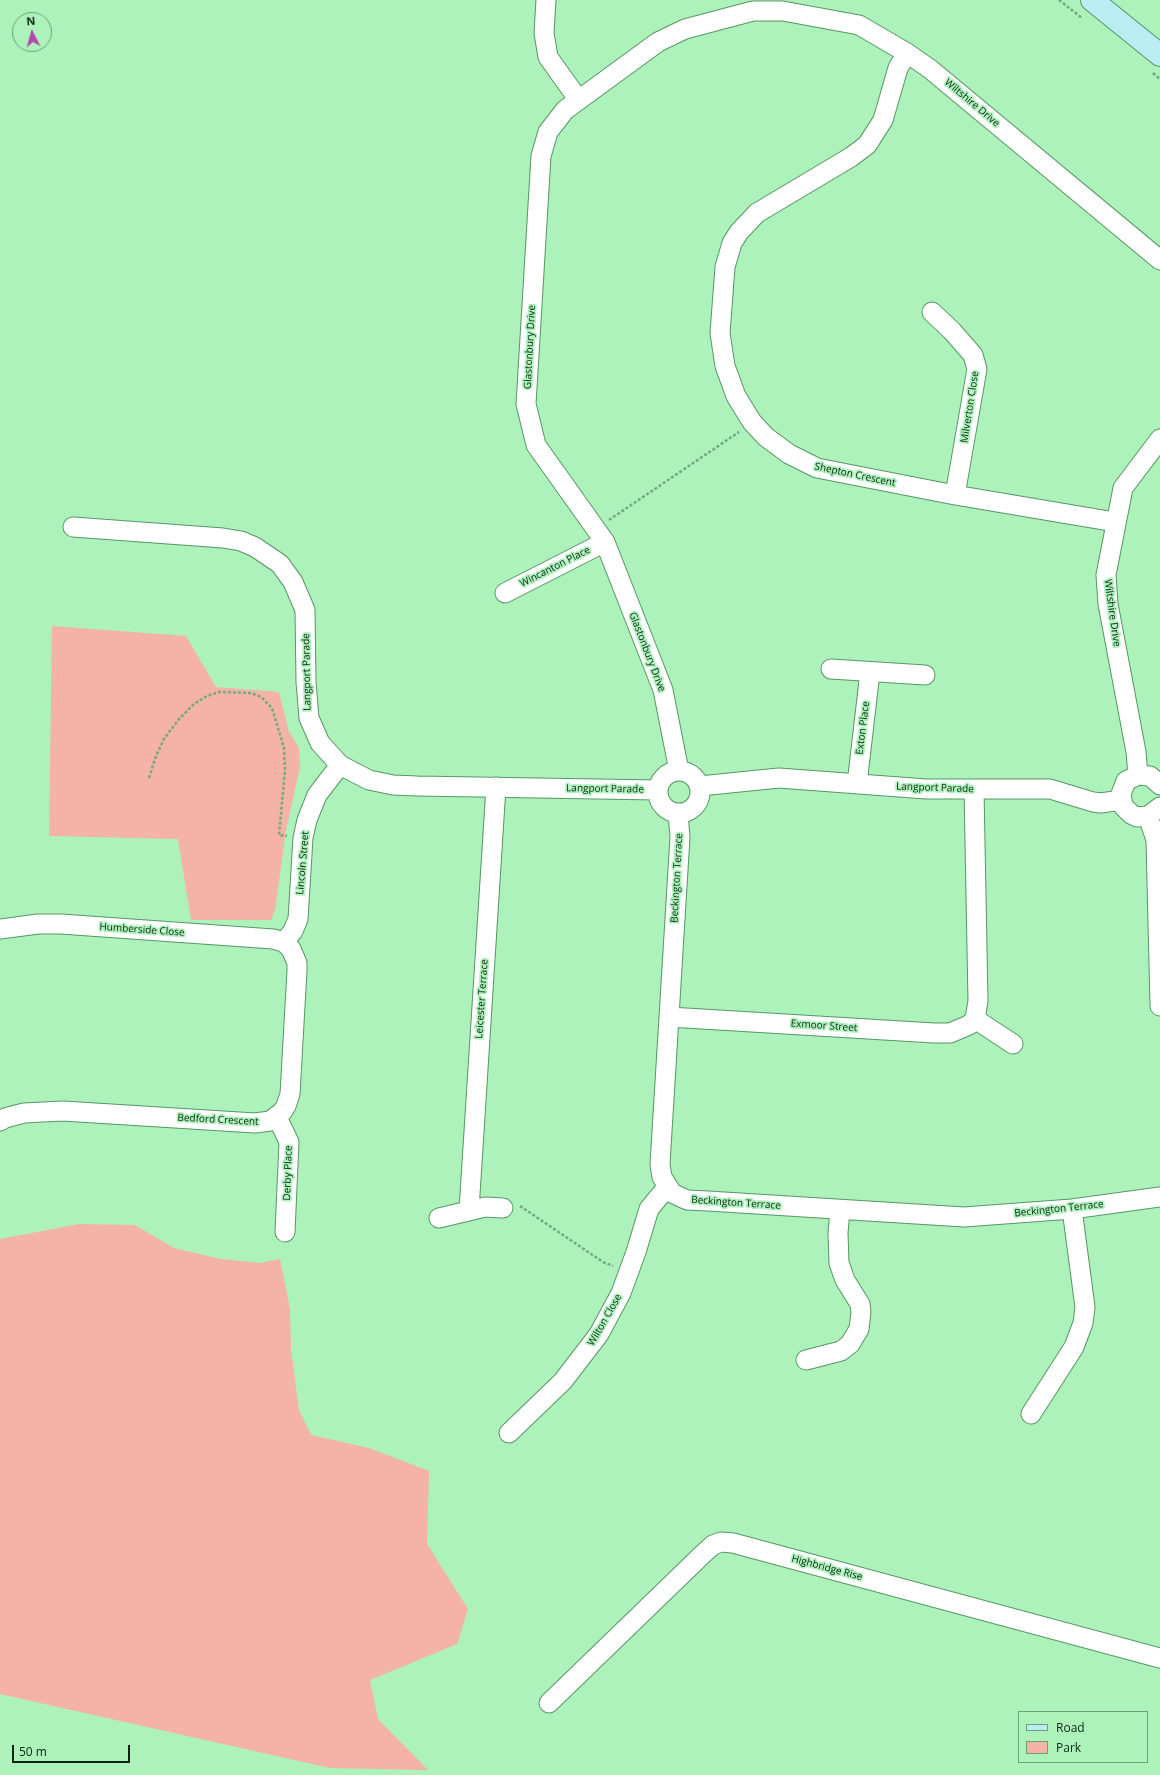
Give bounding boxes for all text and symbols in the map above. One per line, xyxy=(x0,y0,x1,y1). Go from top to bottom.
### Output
north arrow xyxy=(12,12,52,52)
text: N xyxy=(26,13,36,28)
street label: Wiltshire Drive xyxy=(942,77,1002,129)
street label: Glastonbury Drive xyxy=(522,305,538,389)
street label: Milverton Close xyxy=(958,370,982,444)
street label: Shepton Crescent xyxy=(813,461,897,489)
street label: Wincanton Place xyxy=(518,544,592,590)
street label: Wiltshire Drive xyxy=(1101,578,1123,648)
street label: Glastonbury Drive xyxy=(626,611,668,693)
street label: Langport Parade xyxy=(300,633,314,711)
street label: Exton Place xyxy=(854,701,872,755)
street label: Langport Parade xyxy=(896,781,974,795)
street label: Langport Parade xyxy=(566,782,644,796)
street label: Lincoln Street xyxy=(294,831,312,895)
street label: Beckington Terrace xyxy=(669,833,685,923)
street label: Humberside Close xyxy=(99,921,185,939)
street label: Leicester Terrace xyxy=(473,959,491,1039)
street label: Exmoor Street xyxy=(790,1018,858,1034)
street label: Bedford Crescent xyxy=(177,1112,259,1128)
street label: Derby Place xyxy=(281,1145,295,1201)
street label: Beckington Terrace xyxy=(691,1194,781,1212)
street label: Beckington Terrace xyxy=(1014,1198,1104,1220)
street label: Wilton Close xyxy=(585,1292,625,1348)
street label: Highbridge Rise xyxy=(790,1553,864,1583)
legend xyxy=(1018,1711,1148,1763)
text: Road xyxy=(1056,1719,1085,1736)
scale bar xyxy=(14,1737,132,1763)
text: Park xyxy=(1056,1739,1081,1756)
text: 50 m xyxy=(19,1743,47,1760)

